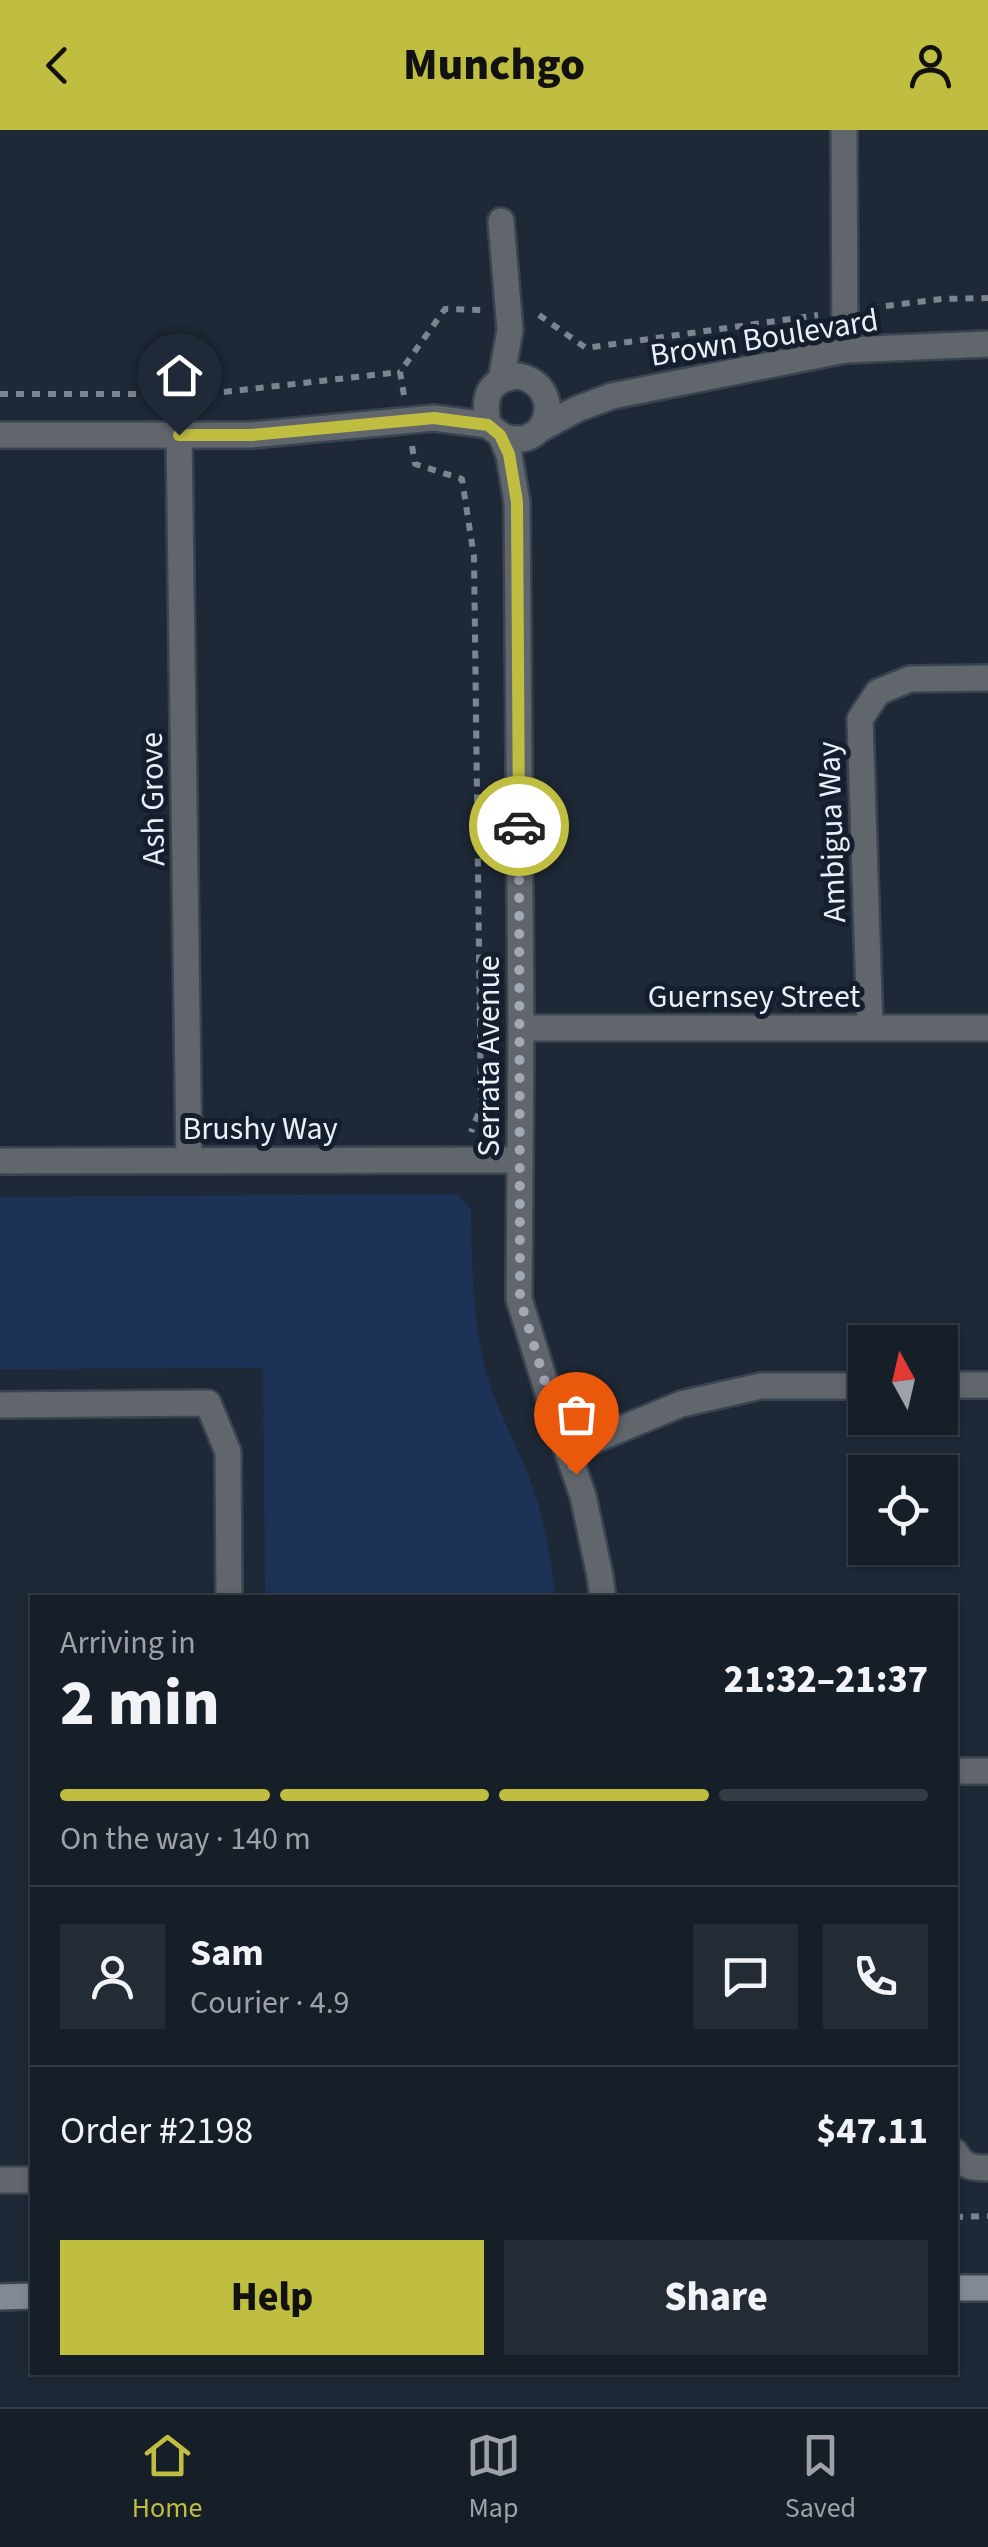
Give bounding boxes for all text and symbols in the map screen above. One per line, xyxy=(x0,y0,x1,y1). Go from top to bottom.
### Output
text: Munchgo xyxy=(403,33,585,97)
icon: back xyxy=(30,38,85,93)
icon: person xyxy=(903,38,958,93)
street label: Brown Boulevard xyxy=(647,297,882,379)
pin xyxy=(137,333,222,436)
icon: home xyxy=(152,348,207,403)
street label: Ash Grove xyxy=(129,732,177,866)
street label: Ambigua Way xyxy=(806,741,858,923)
courier xyxy=(469,776,569,876)
icon: car xyxy=(492,799,547,854)
street label: Serrata Avenue xyxy=(466,955,512,1157)
street label: Guernsey Street xyxy=(648,974,860,1020)
street label: Brushy Way xyxy=(182,1106,338,1152)
north arrow xyxy=(848,1325,958,1435)
map controls xyxy=(848,1325,958,1565)
pin xyxy=(534,1372,619,1475)
icon: bag xyxy=(549,1387,604,1442)
button: locate xyxy=(848,1455,958,1565)
text: Arriving in xyxy=(60,1620,196,1666)
text: 21:32–21:37 xyxy=(724,1653,928,1707)
text: 2 min xyxy=(60,1657,220,1750)
text: On the way · 140 m xyxy=(60,1816,311,1862)
button: person xyxy=(60,1924,165,2029)
button: chat xyxy=(693,1924,798,2029)
button: phone xyxy=(823,1924,928,2029)
text: Sam xyxy=(190,1926,264,1980)
text: Courier · 4.9 xyxy=(190,1980,350,2026)
text: Order #2198 xyxy=(60,2104,253,2158)
text: $47.11 xyxy=(816,2104,928,2158)
button: Help xyxy=(60,2240,484,2355)
button: Share xyxy=(504,2240,928,2355)
tab: Home xyxy=(132,2428,202,2528)
tab: Map xyxy=(466,2428,521,2528)
tab: Saved xyxy=(785,2428,856,2528)

